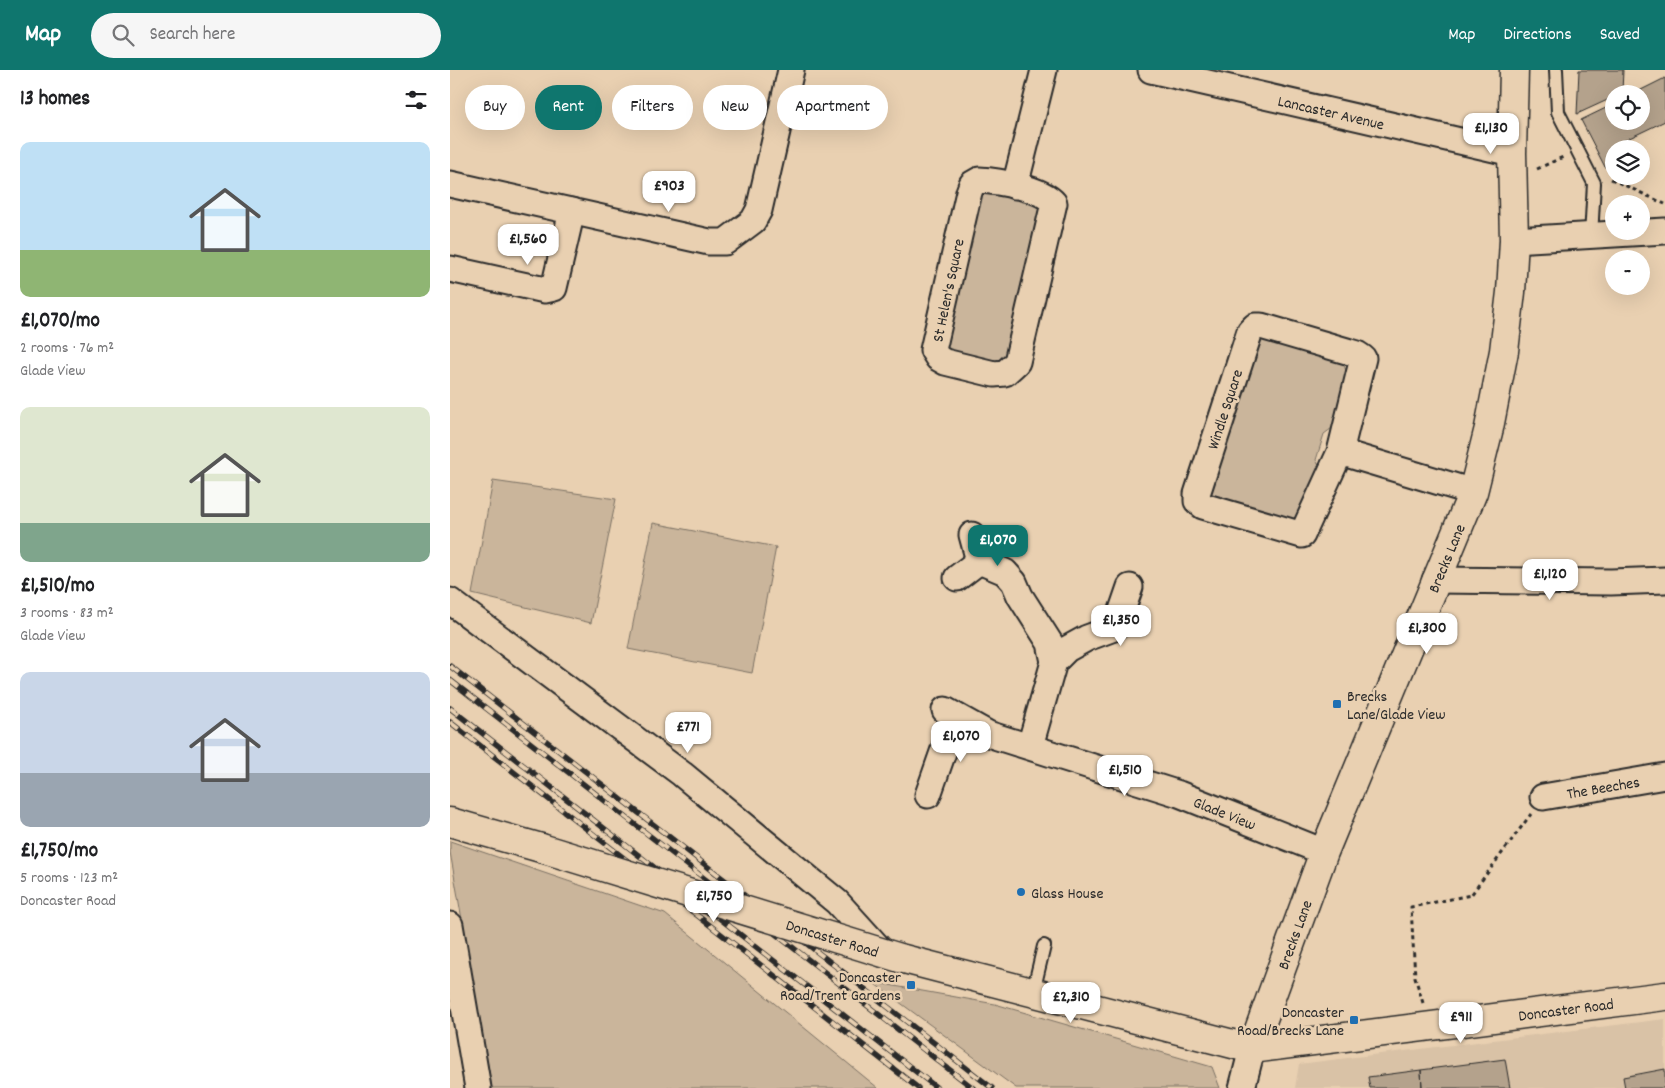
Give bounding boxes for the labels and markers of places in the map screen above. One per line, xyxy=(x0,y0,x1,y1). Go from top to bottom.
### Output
pin: £1,130 xyxy=(1450,112,1532,155)
pin: £903 xyxy=(639,170,699,213)
pin: £1,560 xyxy=(487,224,569,266)
pin: £1,070 xyxy=(957,524,1039,567)
pin: £1,120 xyxy=(1509,558,1591,601)
pin: £1,350 xyxy=(1080,604,1162,647)
pin: £1,300 xyxy=(1386,612,1468,655)
place label: Brecks Lane/Glade View xyxy=(1347,686,1446,727)
marker: Brecks Lane/Glade View xyxy=(1331,698,1343,710)
pin: £771 xyxy=(658,712,718,754)
pin: £1,070 xyxy=(920,720,1002,763)
pin: £1,510 xyxy=(1084,754,1166,797)
pin: £1,750 xyxy=(673,880,755,923)
place label: Glass House xyxy=(1031,883,1104,906)
marker: Glass House xyxy=(1015,886,1027,898)
place label: Doncaster Road/Trent Gardens xyxy=(780,967,901,1008)
marker: Doncaster Road/Trent Gardens xyxy=(905,979,917,991)
pin: £2,310 xyxy=(1030,982,1112,1024)
place label: Doncaster Road/Brecks Lane xyxy=(1237,1002,1344,1043)
pin: £911 xyxy=(1431,1002,1491,1044)
marker: Doncaster Road/Brecks Lane xyxy=(1348,1014,1360,1026)

